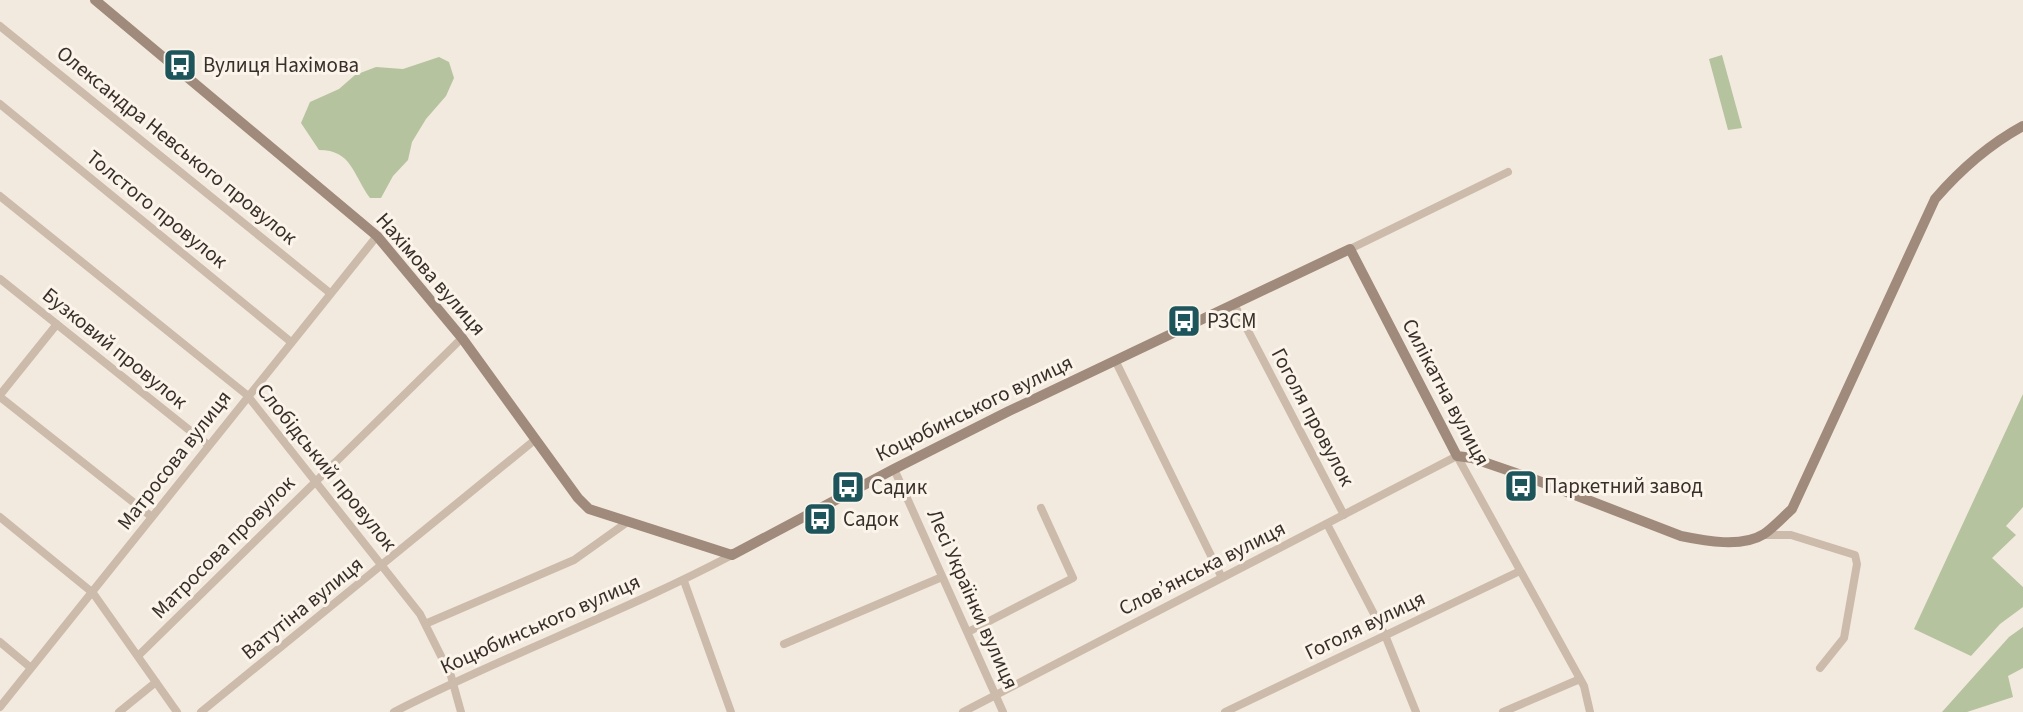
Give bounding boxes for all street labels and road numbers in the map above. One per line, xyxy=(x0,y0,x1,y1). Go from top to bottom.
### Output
street label: Олександра Невського провулок xyxy=(50,38,304,252)
street label: Толстого провулок xyxy=(80,143,234,276)
street label: Нахімова вулиця xyxy=(369,206,493,342)
street label: Бузковий провулок xyxy=(36,280,194,416)
street label: Силікатна вулиця xyxy=(1395,313,1497,471)
street label: Гоголя провулок xyxy=(1264,343,1362,492)
street label: Коцюбинського вулиця xyxy=(870,347,1078,469)
street label: Слобідський провулок xyxy=(250,377,405,558)
street label: Матросова вулиця xyxy=(110,384,238,536)
street label: Матросова провулок xyxy=(144,468,302,626)
street label: Лесі Українки вулиця xyxy=(920,504,1026,694)
street label: Слов’янська вулиця xyxy=(1114,513,1290,623)
street label: Ватутіна вулиця xyxy=(235,549,369,667)
street label: Коцюбинського вулиця xyxy=(435,566,645,682)
street label: Гоголя вулиця xyxy=(1300,583,1430,667)

